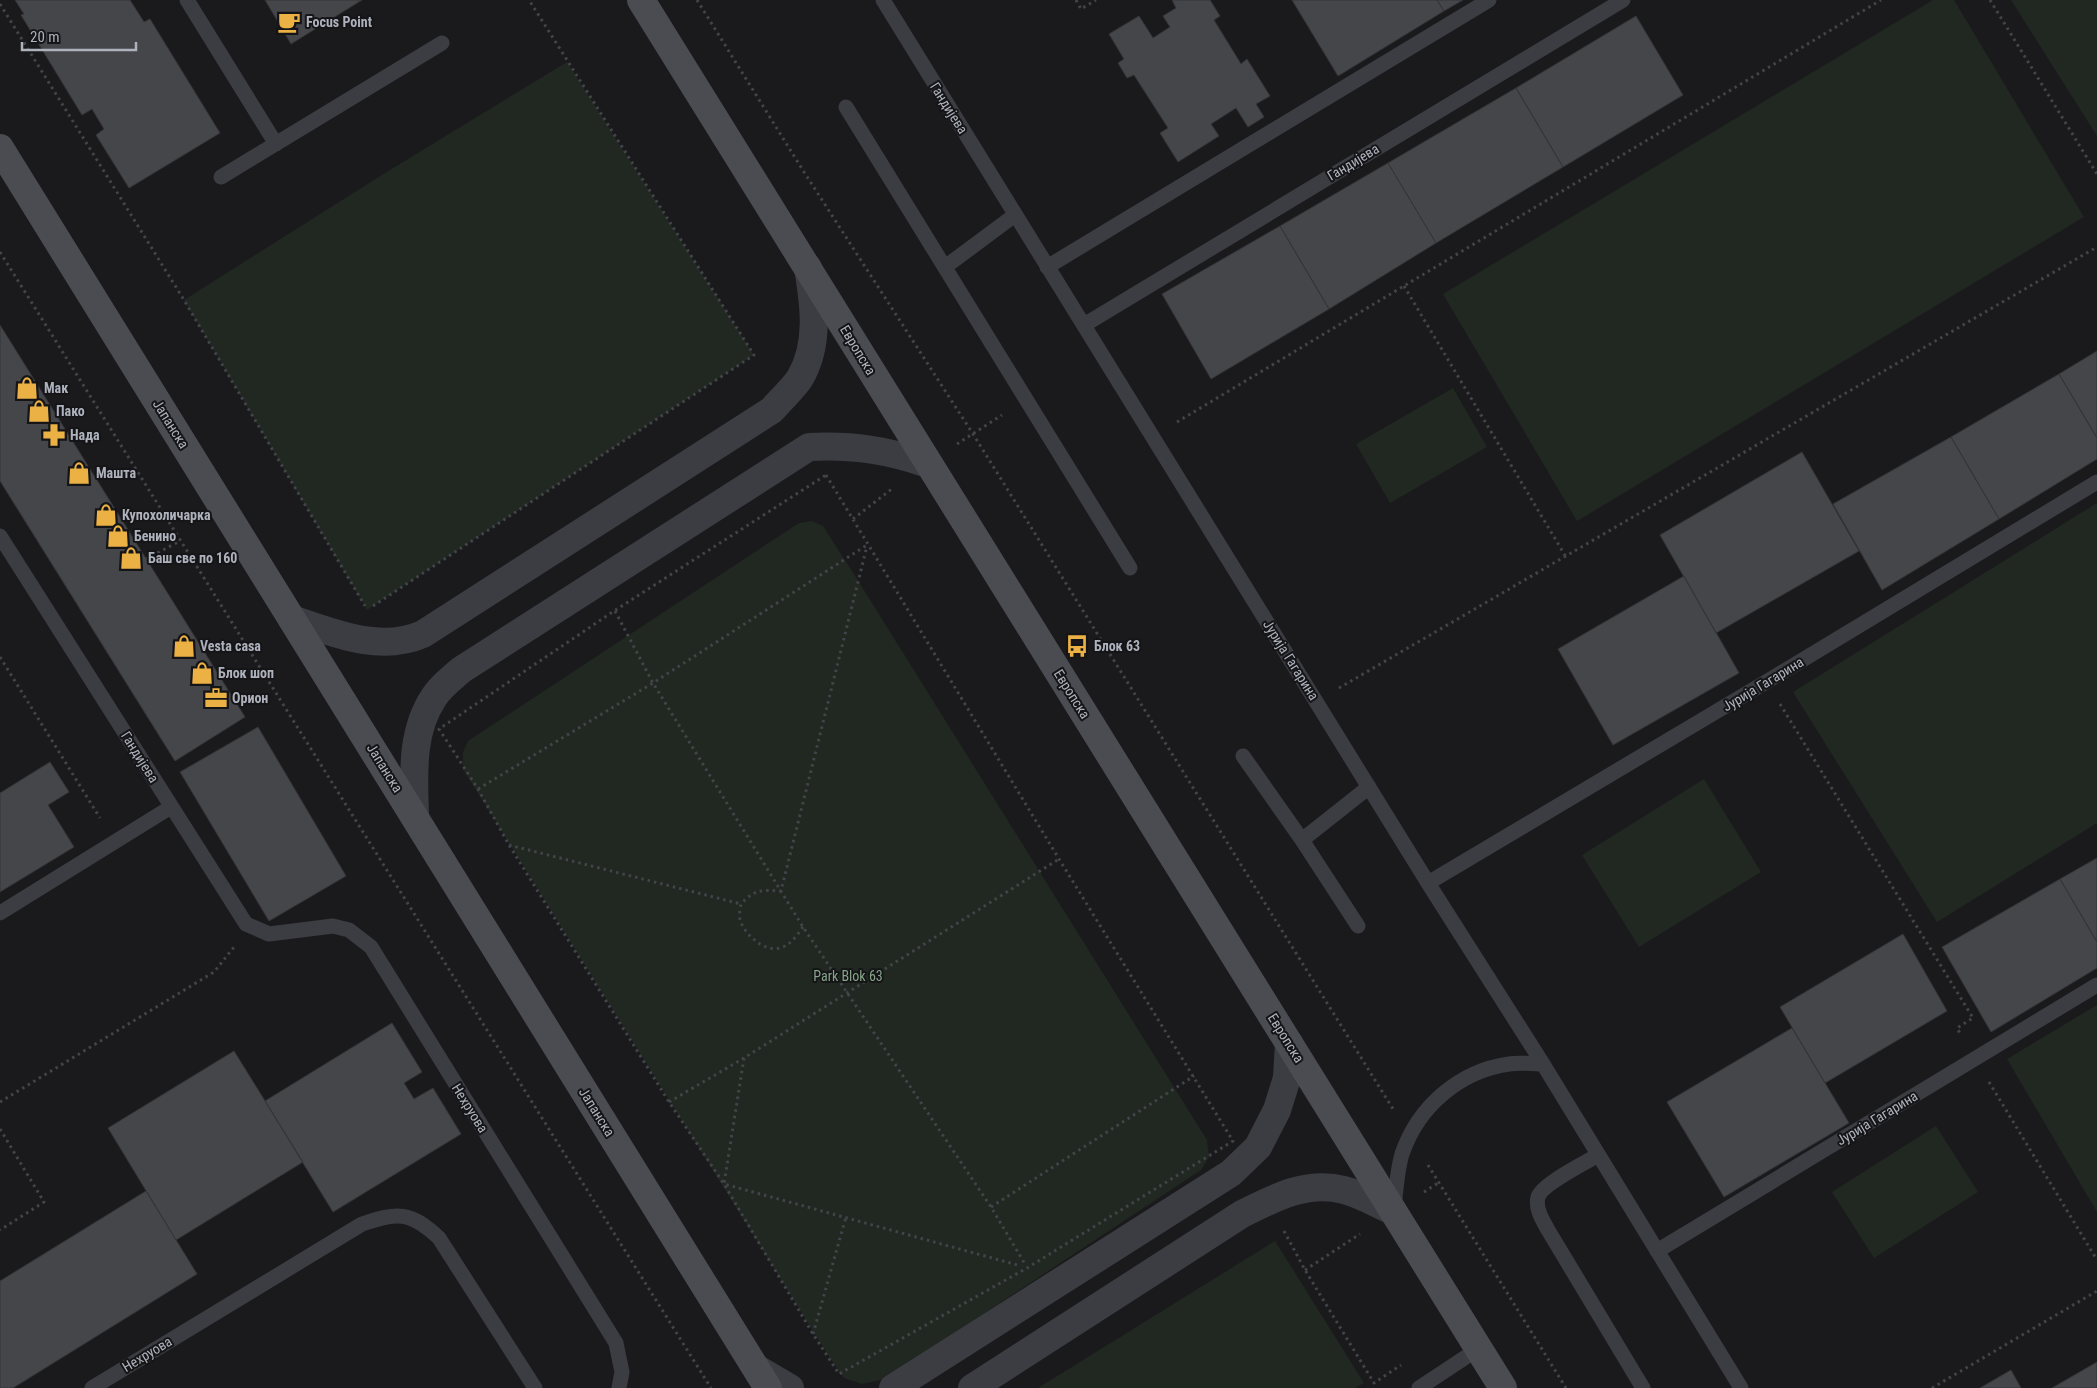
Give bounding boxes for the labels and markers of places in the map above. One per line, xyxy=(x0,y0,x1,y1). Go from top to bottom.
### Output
cafe icon: Focus Point xyxy=(276,9,302,35)
place label: Focus Point xyxy=(306,14,372,30)
shop icon: Мак xyxy=(14,375,40,401)
place label: Мак xyxy=(44,380,68,396)
shop icon: Пако xyxy=(26,398,52,424)
place label: Пако xyxy=(56,403,85,419)
pharmacy icon: Нада xyxy=(41,422,67,448)
place label: Нада xyxy=(70,427,100,443)
shop icon: Машта xyxy=(66,460,92,486)
place label: Машта xyxy=(96,465,137,481)
shop icon: Купохоличарка xyxy=(93,502,119,528)
place label: Купохоличарка xyxy=(122,507,211,523)
shop icon: Бенино xyxy=(105,523,131,549)
place label: Бенино xyxy=(134,528,176,544)
shop icon: Баш све по 160 xyxy=(118,545,144,571)
place label: Баш све по 160 xyxy=(148,550,237,566)
shop icon: Vesta casa xyxy=(171,633,197,659)
bus stop icon: Блок 63 xyxy=(1064,633,1090,659)
place label: Vesta casa xyxy=(200,638,261,654)
place label: Блок 63 xyxy=(1094,638,1140,654)
shop icon: Блок шоп xyxy=(189,660,215,686)
place label: Блок шоп xyxy=(218,665,274,681)
office icon: Орион xyxy=(203,685,229,711)
place label: Орион xyxy=(232,690,268,706)

